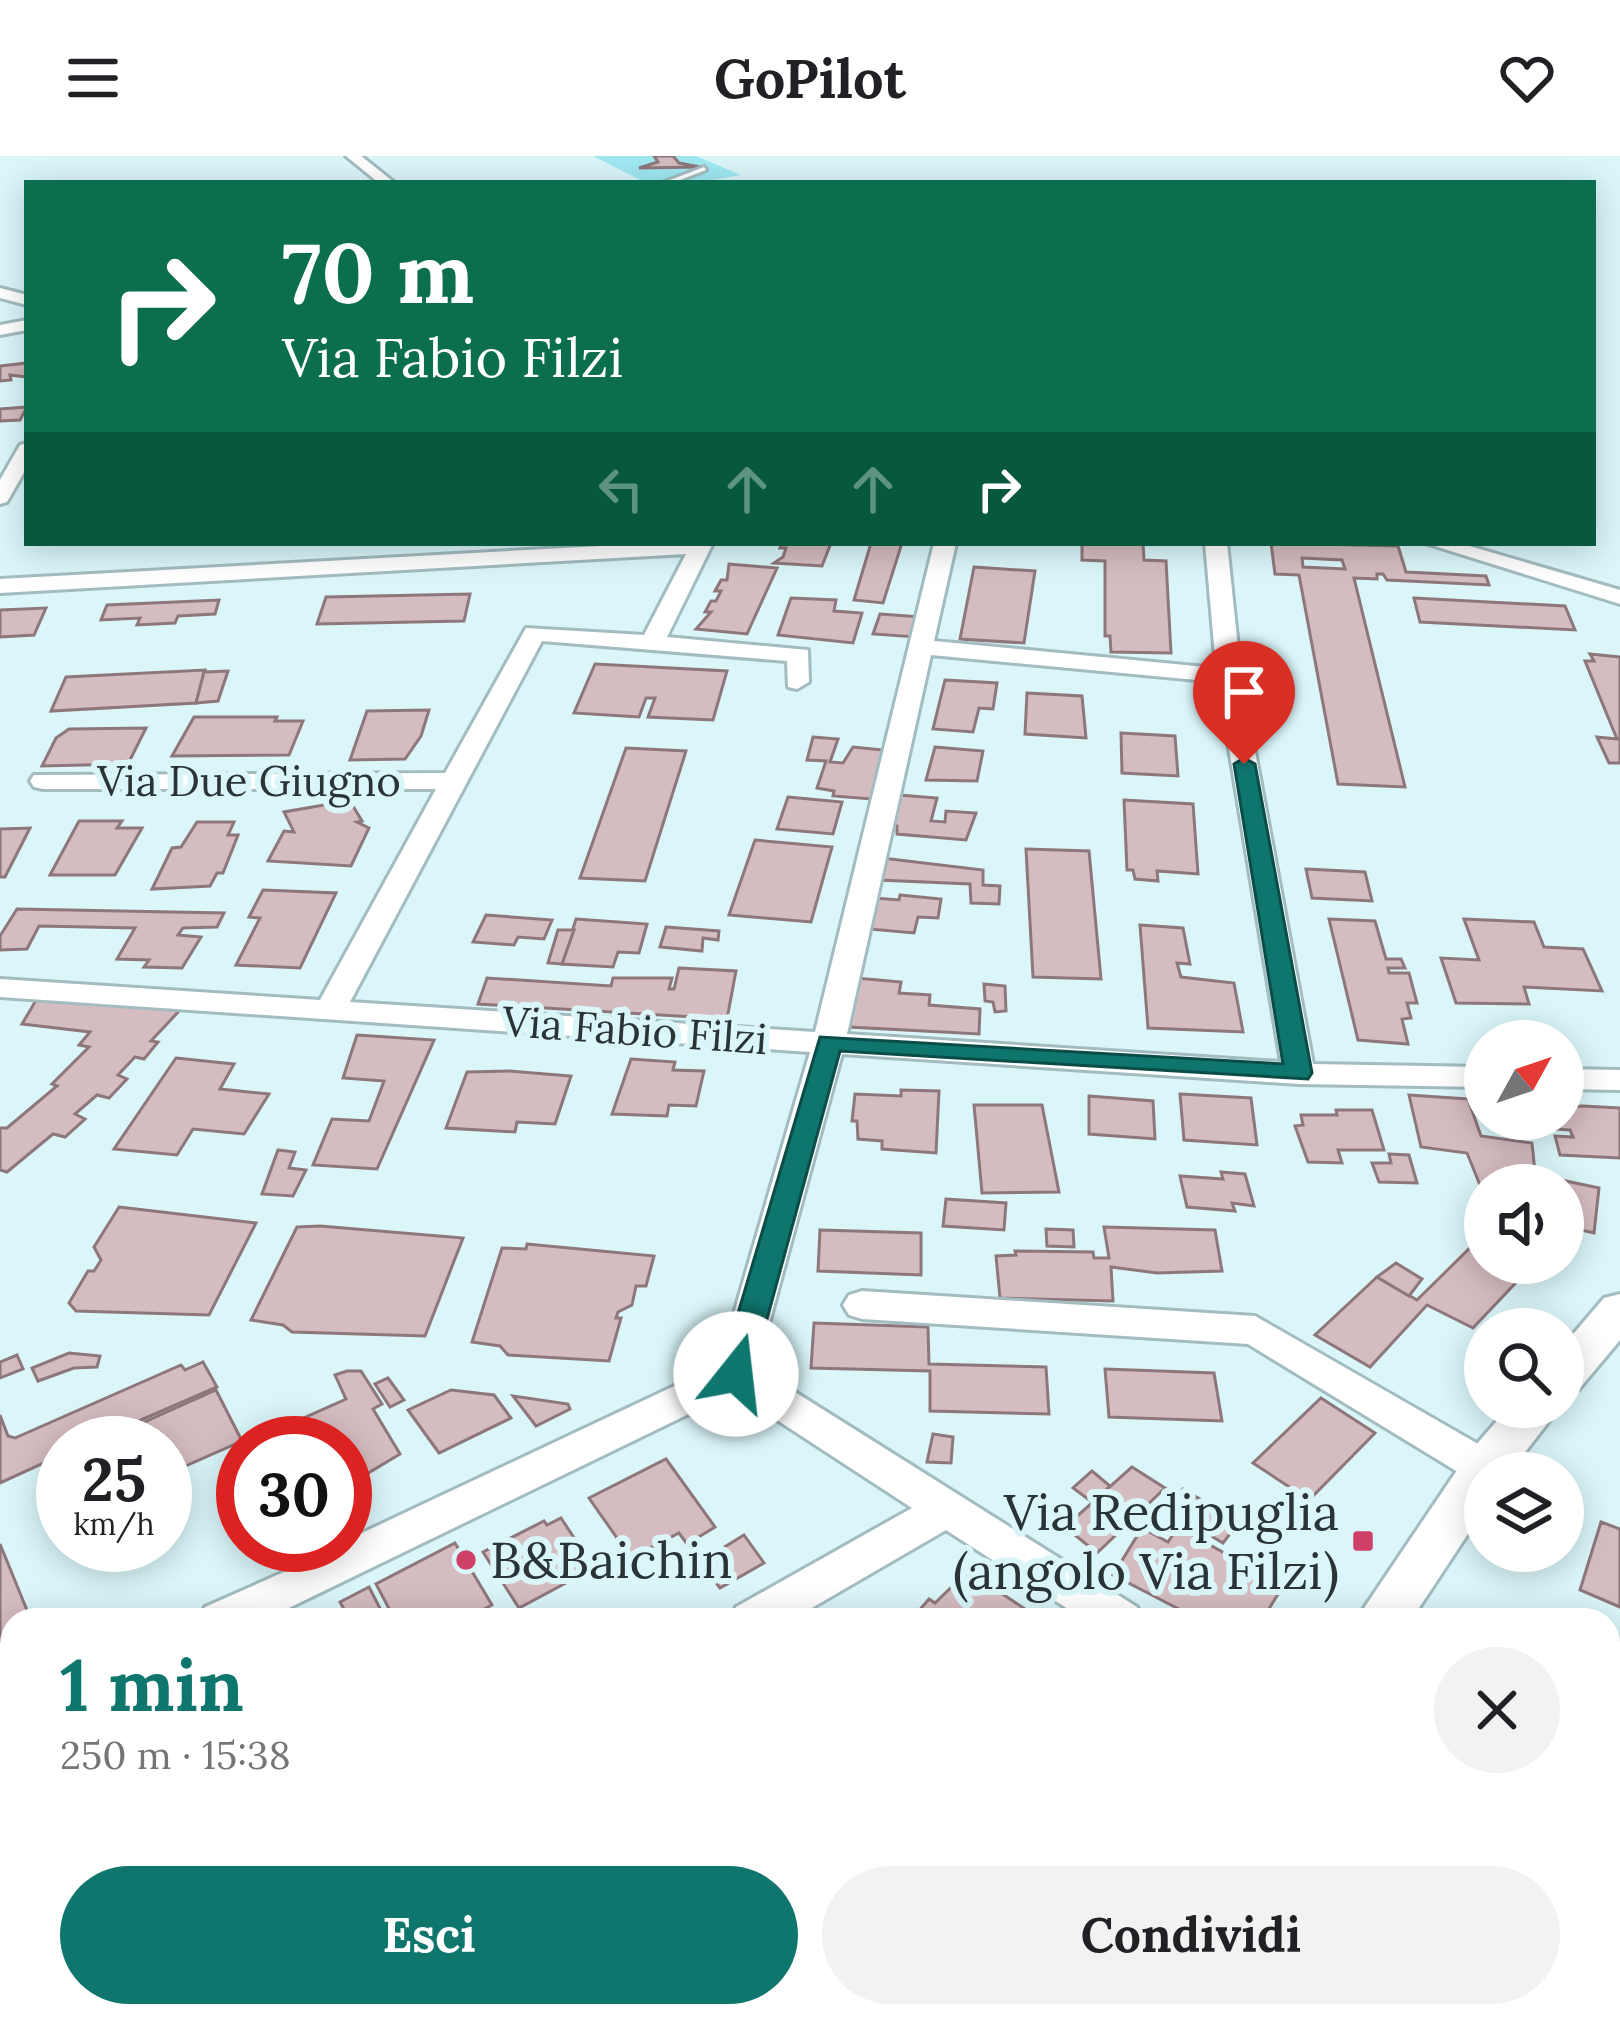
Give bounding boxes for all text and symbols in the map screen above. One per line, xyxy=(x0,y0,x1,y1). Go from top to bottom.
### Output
text: GoPilot xyxy=(714,44,906,113)
icon: menu xyxy=(60,45,126,111)
icon: heart xyxy=(1494,45,1560,111)
text: 70 m xyxy=(282,218,474,326)
icon: right xyxy=(84,228,240,384)
text: Via Fabio Filzi xyxy=(282,323,623,392)
icon: left xyxy=(588,456,654,522)
icon: ahead xyxy=(714,456,780,522)
icon: ahead xyxy=(840,456,906,522)
icon: right xyxy=(966,456,1032,522)
pin xyxy=(1193,641,1295,764)
icon: arrive xyxy=(1211,659,1277,725)
street label: Via Due Giugno xyxy=(96,754,401,808)
street label: Via Fabio Filzi xyxy=(500,994,769,1066)
north arrow xyxy=(1464,1020,1584,1140)
map controls xyxy=(1464,1020,1584,1572)
button: sound xyxy=(1464,1164,1584,1284)
button: search xyxy=(1464,1308,1584,1428)
position arrow xyxy=(673,1311,799,1437)
speed limit sign: 30 xyxy=(216,1416,372,1572)
text: 25 xyxy=(82,1441,146,1517)
button: layers xyxy=(1464,1452,1584,1572)
place label: Via Redipuglia (angolo Via Filzi) xyxy=(953,1479,1339,1603)
text: km/h xyxy=(73,1505,155,1543)
place label: B&Baichin xyxy=(490,1527,733,1592)
marker: Via Redipuglia (angolo Via Filzi) xyxy=(1350,1528,1376,1554)
marker: B&Baichin xyxy=(453,1547,479,1573)
text: 1 min xyxy=(60,1639,244,1731)
button: close xyxy=(1434,1647,1560,1773)
text: 250 m · 15:38 xyxy=(60,1730,291,1780)
button: Esci xyxy=(60,1866,798,2004)
button: Condividi xyxy=(822,1866,1560,2004)

